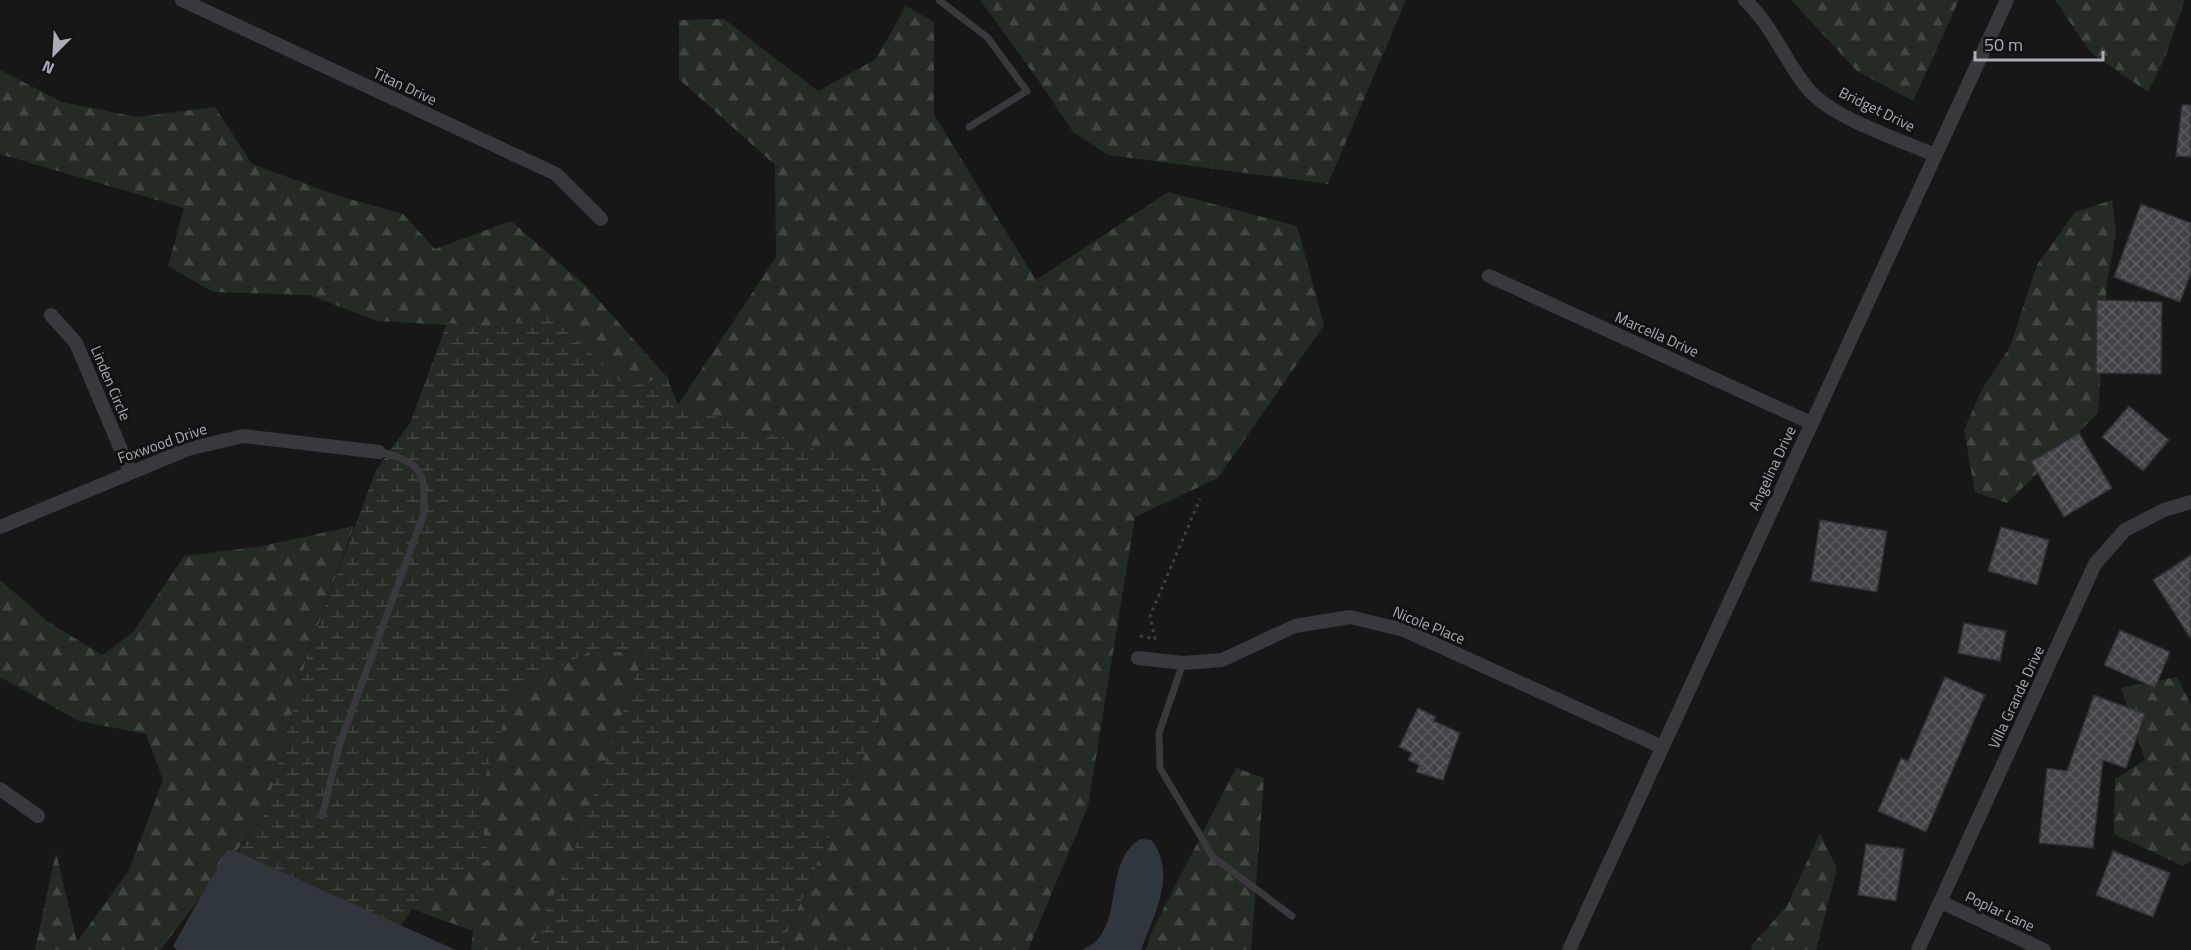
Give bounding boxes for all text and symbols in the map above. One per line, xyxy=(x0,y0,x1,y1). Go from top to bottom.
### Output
north arrow xyxy=(24,24,84,84)
scale bar xyxy=(1975,24,2102,62)
text: 50 m xyxy=(1984,31,2023,58)
text: N xyxy=(38,54,58,81)
street label: Titan Drive xyxy=(369,61,441,111)
street label: Bridget Drive xyxy=(1835,81,1919,137)
street label: Marcella Drive xyxy=(1611,305,1703,363)
street label: Linden Circle xyxy=(85,342,137,424)
street label: Foxwood Drive xyxy=(114,417,210,469)
street label: Angelina Drive xyxy=(1742,422,1802,514)
street label: Nicole Place xyxy=(1389,600,1469,650)
street label: Villa Grande Drive xyxy=(1982,642,2050,752)
street label: Poplar Lane xyxy=(1961,885,2039,937)

